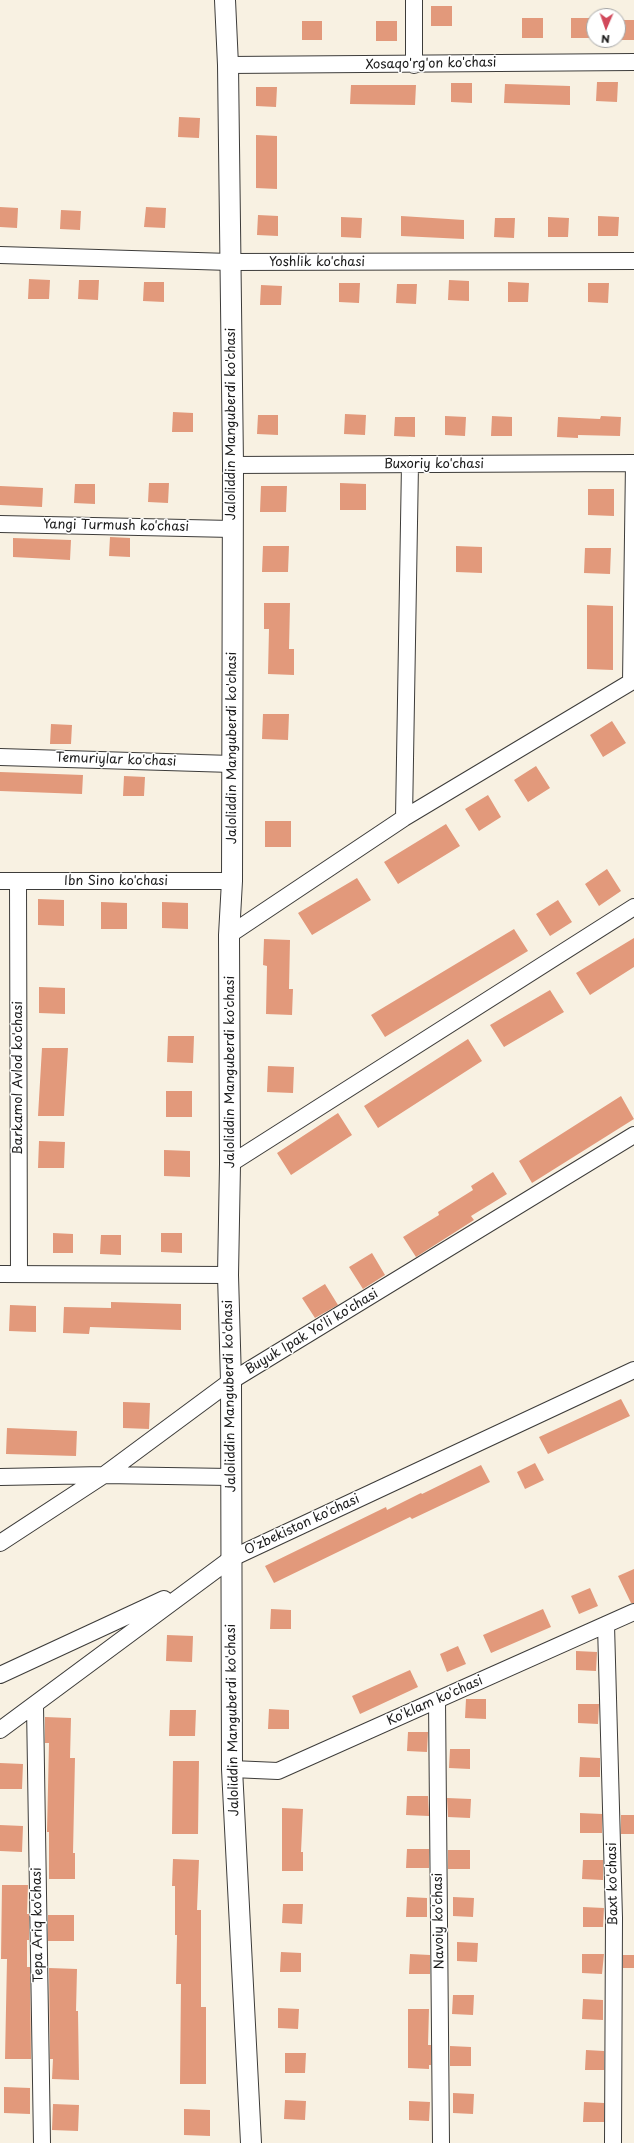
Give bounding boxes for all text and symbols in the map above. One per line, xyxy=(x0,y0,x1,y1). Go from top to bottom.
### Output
north arrow xyxy=(586,8,626,48)
text: N xyxy=(601,31,610,48)
street label: Xosaqo'rg'on ko'chasi xyxy=(365,55,497,73)
street label: Yoshlik ko'chasi xyxy=(269,254,365,270)
street label: Jaloliddin Manguberdi ko'chasi xyxy=(223,328,239,520)
street label: Buxoriy ko'chasi xyxy=(384,456,484,472)
street label: Yangi Turmush ko'chasi xyxy=(43,517,189,535)
street label: Jaloliddin Manguberdi ko'chasi xyxy=(224,652,240,844)
street label: Temuriylar ko'chasi xyxy=(55,750,177,770)
street label: Ibn Sino ko'chasi xyxy=(64,873,168,889)
street label: Jaloliddin Manguberdi ko'chasi xyxy=(222,976,238,1168)
street label: Barkamol Avlod ko'chasi xyxy=(10,1001,26,1155)
street label: Buyuk Ipak Yo'li ko'chasi xyxy=(243,1286,381,1378)
street label: Jaloliddin Manguberdi ko'chasi xyxy=(221,1300,239,1492)
street label: O'zbekiston ko'chasi xyxy=(242,1491,362,1559)
street label: Jaloliddin Manguberdi ko'chasi xyxy=(224,1624,242,1816)
street label: Ko'klam ko'chasi xyxy=(385,1673,485,1729)
street label: Baxt ko'chasi xyxy=(604,1842,622,1926)
street label: Tepa Ariq ko'chasi xyxy=(29,1867,47,1983)
street label: Navoiy ko'chasi xyxy=(430,1873,448,1969)

